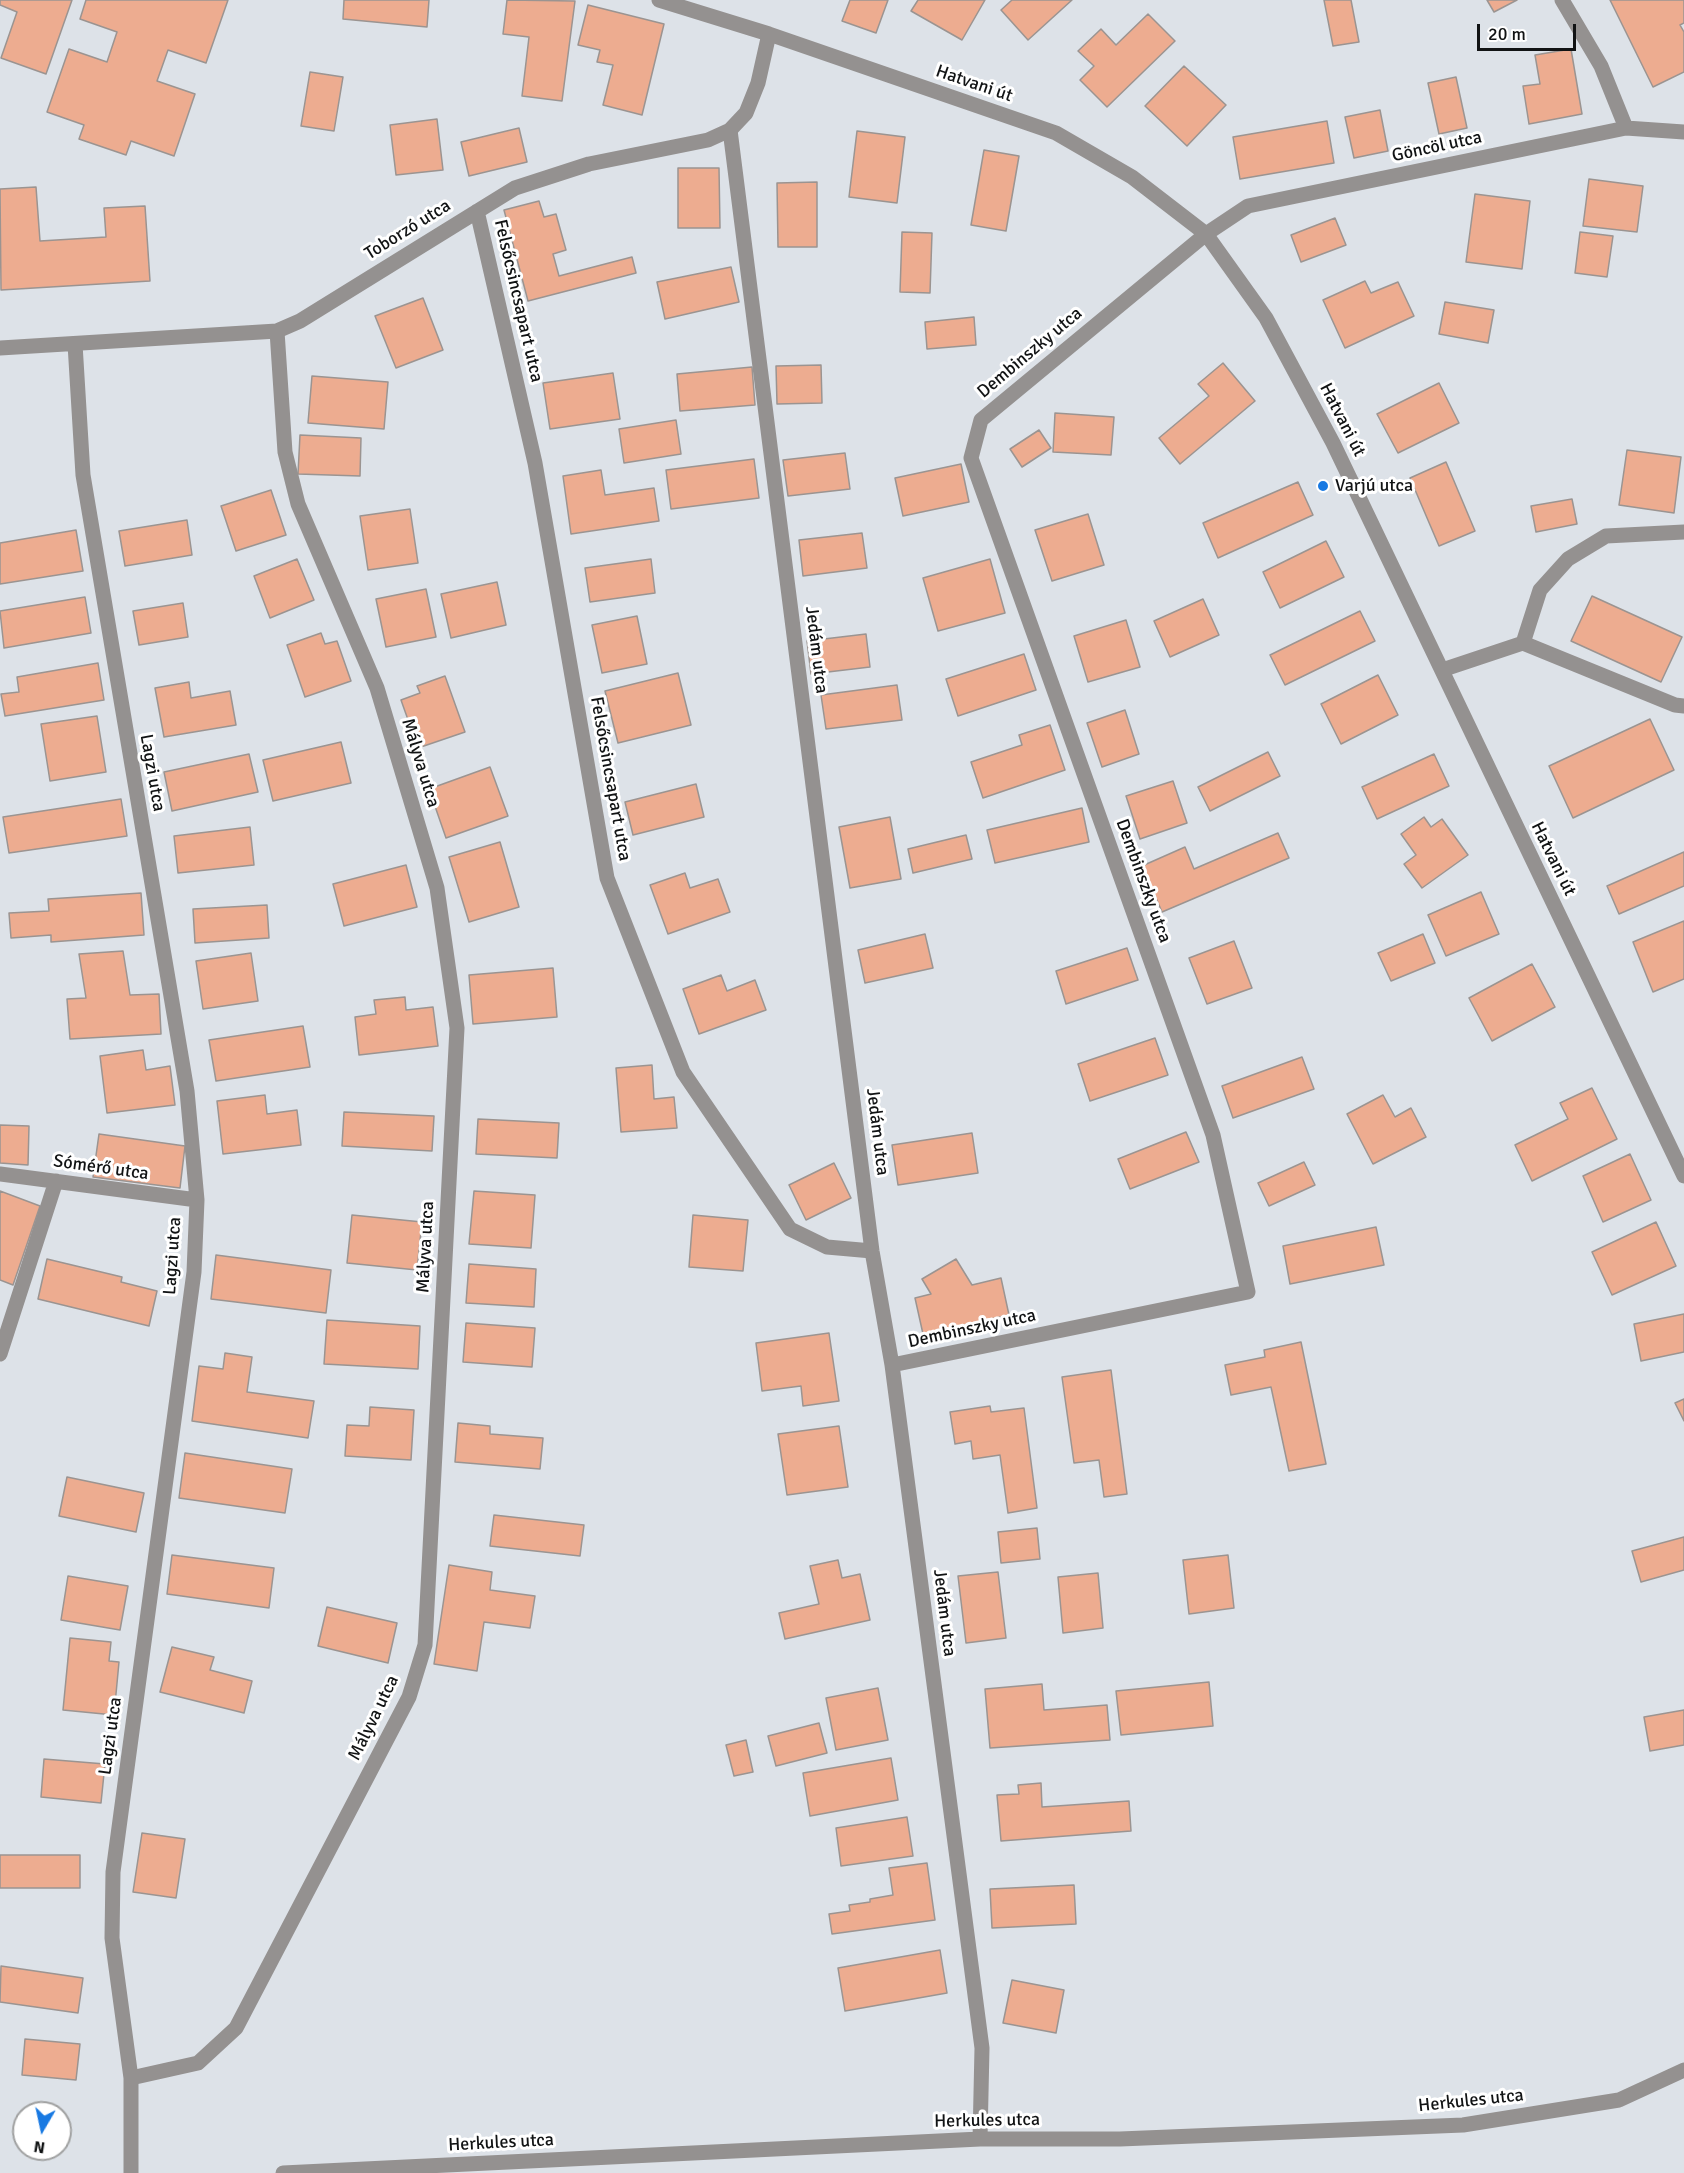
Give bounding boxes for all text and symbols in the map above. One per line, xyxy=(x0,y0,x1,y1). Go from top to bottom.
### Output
scale bar xyxy=(1480,12,1579,50)
text: 20 m xyxy=(1488,23,1526,45)
street label: Hatvani út xyxy=(933,61,1015,107)
street label: Göncöl utca xyxy=(1390,127,1484,167)
street label: Toborzó utca xyxy=(361,195,455,265)
street label: Felsőcsincsapart utca xyxy=(489,217,547,385)
street label: Dembinszky utca xyxy=(973,303,1087,403)
street label: Hatvani út xyxy=(1314,380,1370,460)
place label: Varjú utca xyxy=(1335,475,1413,497)
marker: Varjú utca xyxy=(1316,479,1330,493)
street label: Jedám utca xyxy=(800,605,832,695)
street label: Felsőcsincsapart utca xyxy=(585,695,635,863)
street label: Mályva utca xyxy=(396,716,444,810)
street label: Lagzi utca xyxy=(135,733,169,813)
street label: Dembinszky utca xyxy=(1111,816,1175,946)
street label: Hatvani út xyxy=(1526,818,1580,900)
street label: Jedám utca xyxy=(861,1087,893,1177)
street label: Sómérő utca xyxy=(52,1151,150,1185)
street label: Mályva utca xyxy=(413,1201,439,1293)
street label: Lagzi utca xyxy=(159,1216,187,1296)
street label: Dembinszky utca xyxy=(906,1305,1038,1353)
street label: Jedám utca xyxy=(928,1568,960,1658)
street label: Mályva utca xyxy=(344,1672,404,1764)
street label: Lagzi utca xyxy=(95,1696,127,1776)
street label: Herkules utca xyxy=(1417,2085,1525,2117)
north arrow xyxy=(12,2101,72,2161)
street label: Herkules utca xyxy=(934,2109,1040,2133)
street label: Herkules utca xyxy=(448,2129,554,2157)
text: N xyxy=(32,2136,47,2158)

